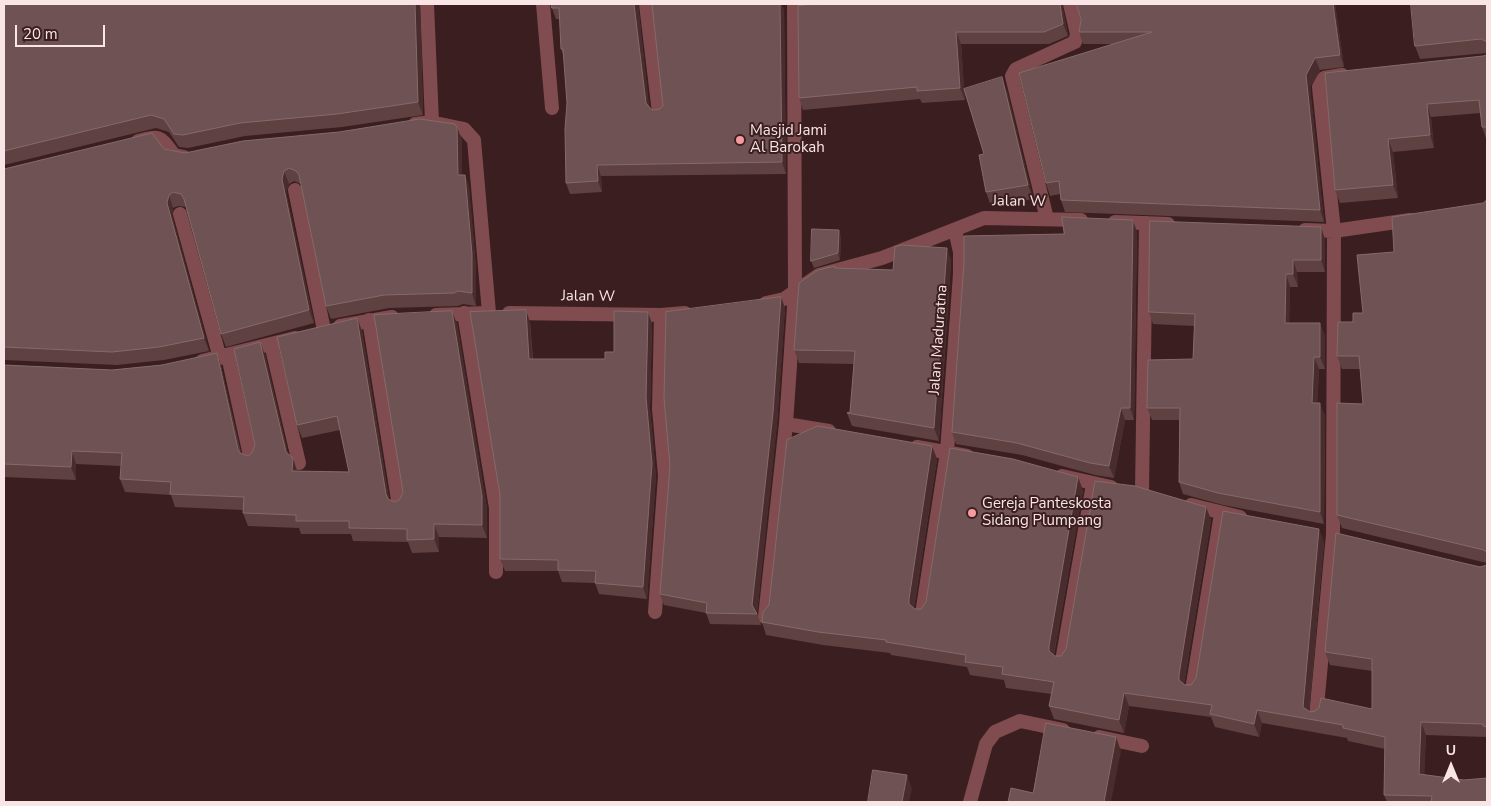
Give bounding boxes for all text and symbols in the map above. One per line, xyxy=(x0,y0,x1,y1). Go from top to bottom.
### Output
scale bar xyxy=(18,15,108,47)
text: 20 m xyxy=(23,24,58,44)
place label: Masjid Jami Al Barokah xyxy=(750,122,827,157)
marker: Masjid Jami Al Barokah xyxy=(734,134,746,146)
street label: Jalan W xyxy=(992,193,1046,211)
street label: Jalan Maduratna xyxy=(926,284,952,396)
street label: Jalan W xyxy=(561,288,615,306)
place label: Gereja Panteskosta Sidang Plumpang xyxy=(982,495,1111,530)
marker: Gereja Panteskosta Sidang Plumpang xyxy=(966,507,978,519)
north arrow xyxy=(1426,741,1476,791)
text: U xyxy=(1446,741,1456,760)

